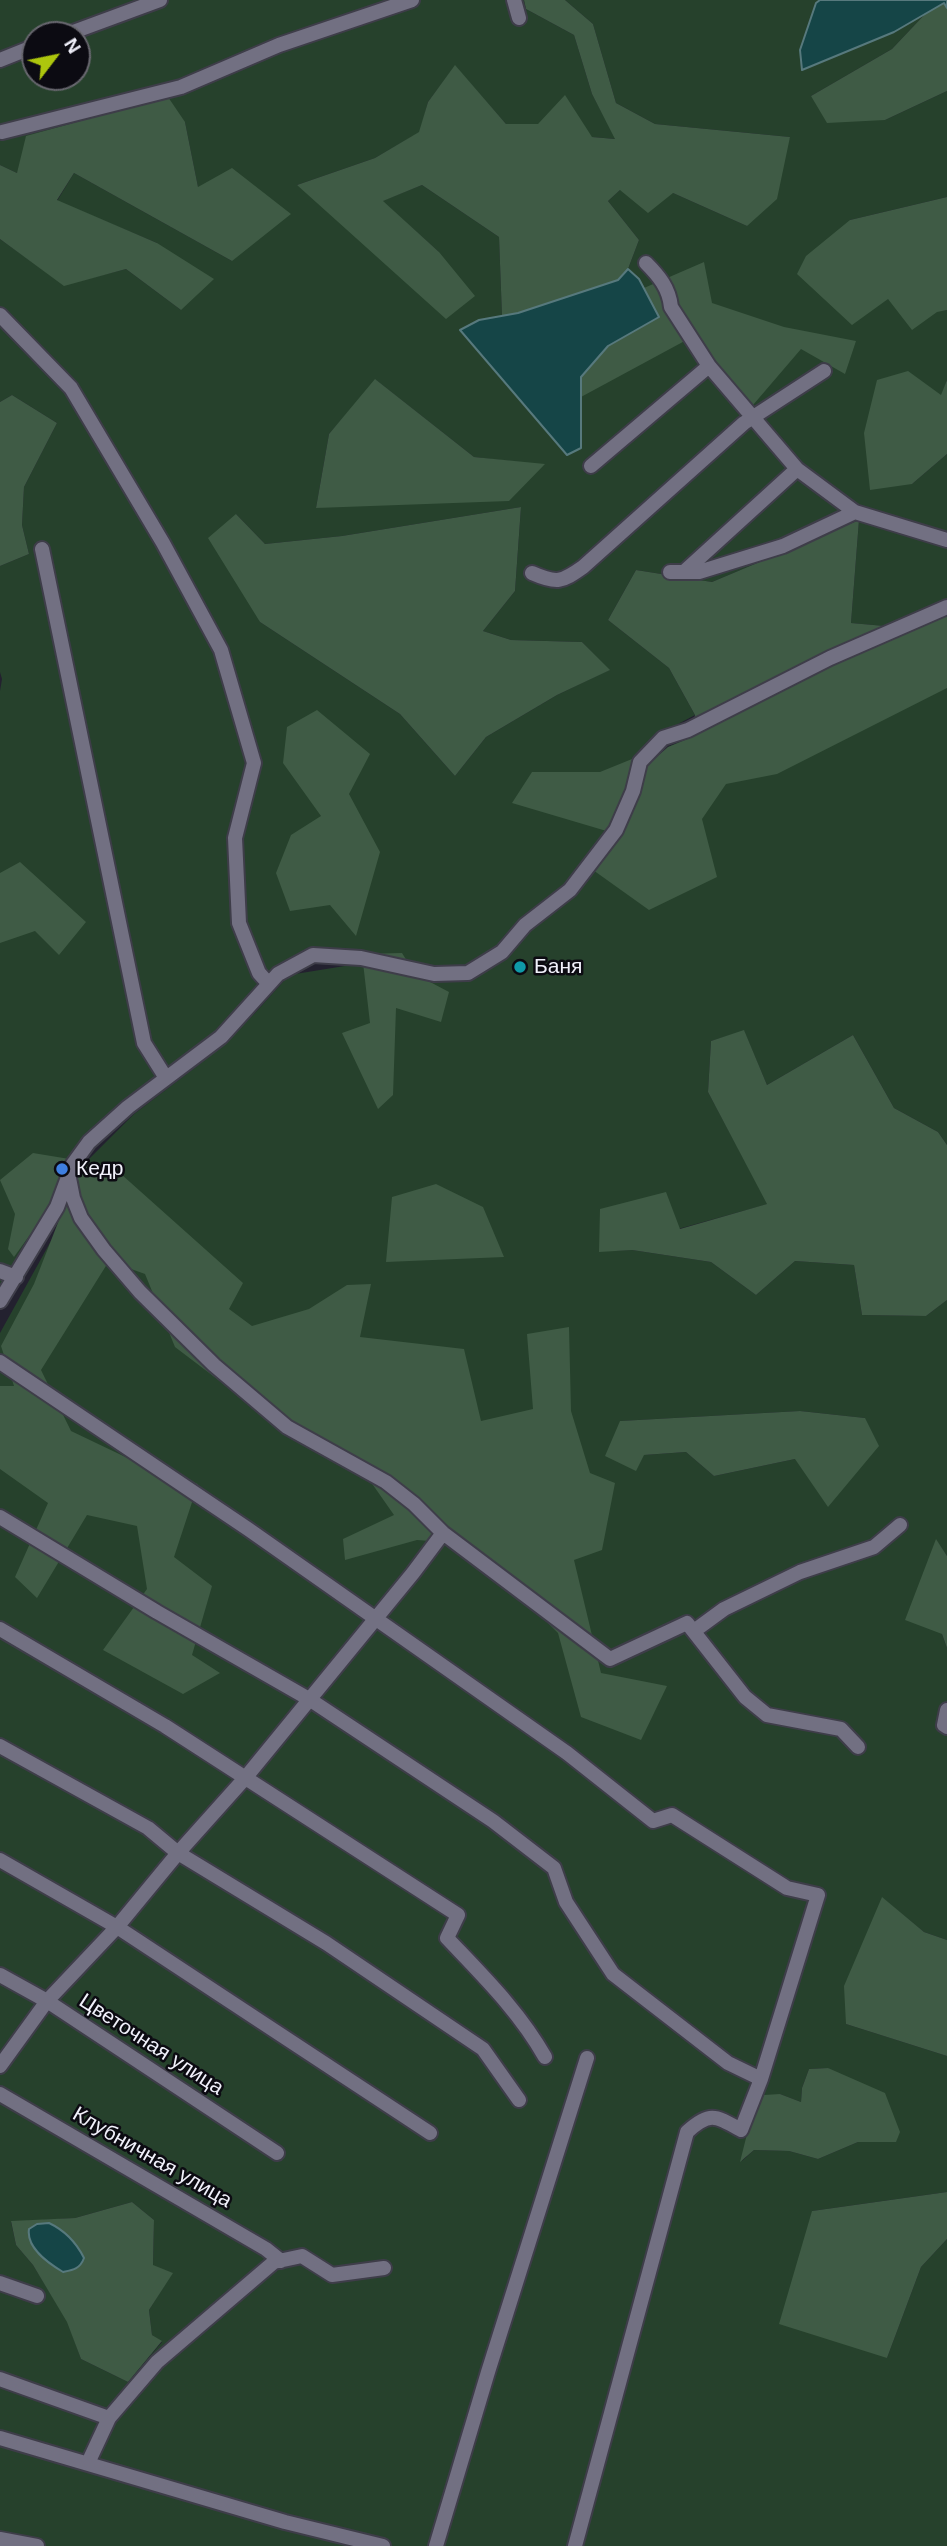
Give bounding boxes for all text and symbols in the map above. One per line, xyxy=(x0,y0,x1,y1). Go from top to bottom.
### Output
north arrow xyxy=(21,21,91,91)
text: N xyxy=(60,34,85,57)
place label: Баня xyxy=(534,954,582,980)
marker: Баня xyxy=(512,959,528,975)
place label: Кедр xyxy=(76,1156,123,1182)
marker: Кедр xyxy=(54,1161,70,1177)
street label: Цветочная улица xyxy=(74,1989,228,2101)
street label: Клубничная улица xyxy=(68,2102,236,2214)

